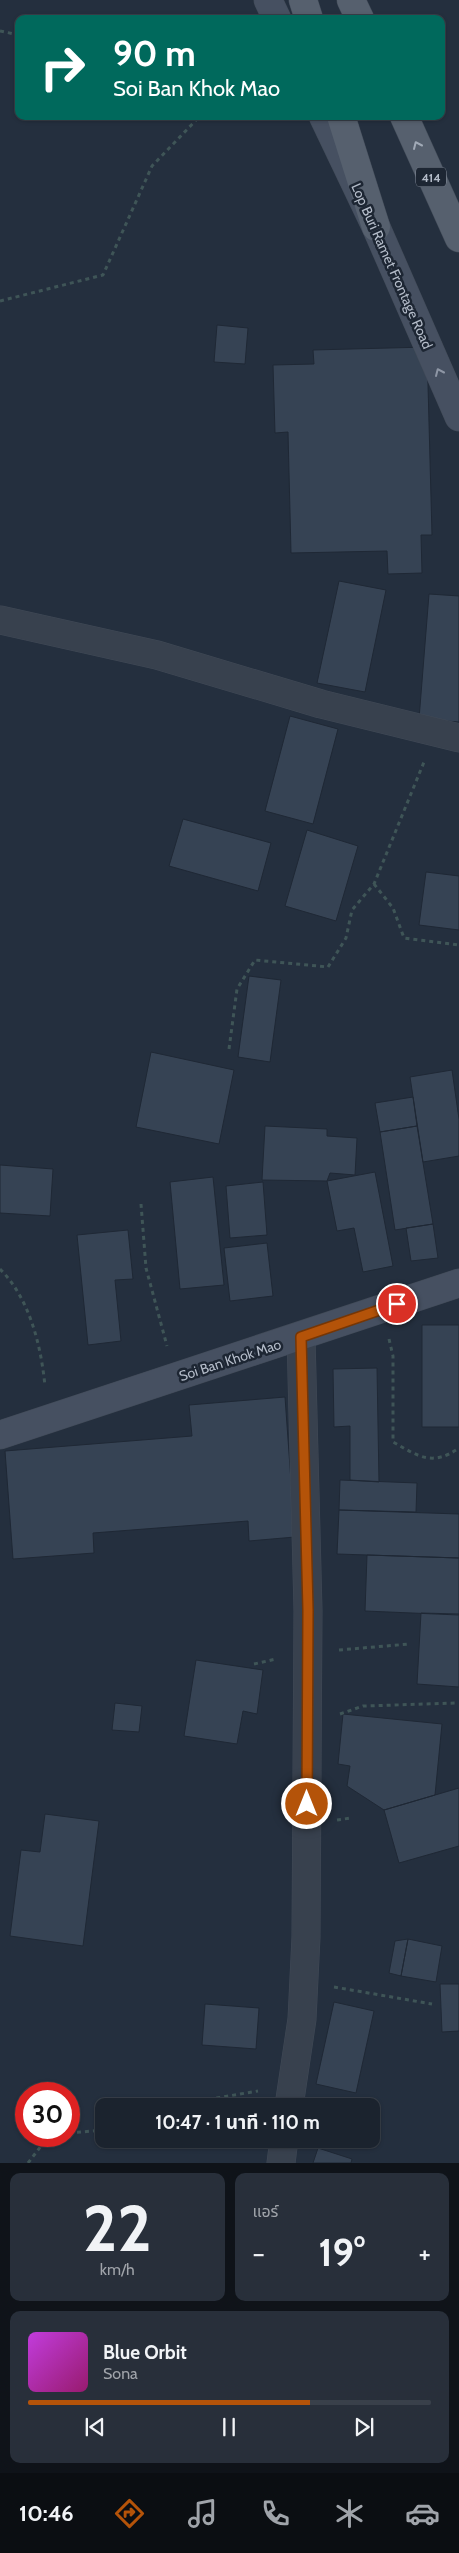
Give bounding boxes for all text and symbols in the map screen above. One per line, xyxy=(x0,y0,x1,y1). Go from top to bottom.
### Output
text: 90 m xyxy=(113,32,196,75)
icon: right xyxy=(30,35,95,100)
text: Soi Ban Khok Mao xyxy=(113,75,280,102)
one-way arrow xyxy=(413,141,424,150)
road number: 414 xyxy=(416,168,446,186)
street label: Lop Buri Ramet Frontage Road xyxy=(347,180,437,352)
one-way arrow xyxy=(435,368,446,377)
pin xyxy=(376,1283,418,1325)
icon: arrive xyxy=(383,1290,411,1318)
street label: Soi Ban Khok Mao xyxy=(177,1335,284,1385)
position arrow xyxy=(280,1777,332,1829)
speed limit sign: 30 xyxy=(15,2082,80,2147)
text: 10:47 · 1 นาที · 110 m xyxy=(155,2111,320,2134)
text: 22 xyxy=(83,2188,152,2267)
text: แอร์ xyxy=(253,2202,278,2221)
text: 19° xyxy=(319,2229,365,2276)
text: − xyxy=(253,2236,265,2270)
text: + xyxy=(419,2236,431,2270)
text: km/h xyxy=(100,2260,135,2279)
text: Blue Orbit xyxy=(103,2341,187,2364)
text: Sona xyxy=(103,2364,138,2383)
icon: previous xyxy=(81,2413,109,2441)
icon: pause xyxy=(215,2413,243,2441)
icon: next xyxy=(350,2413,378,2441)
icon: directions xyxy=(112,2496,147,2531)
icon: music xyxy=(185,2496,220,2531)
icon: phone xyxy=(258,2496,293,2531)
icon: climate xyxy=(332,2496,367,2531)
icon: car xyxy=(405,2496,440,2531)
text: 10:46 xyxy=(19,2500,74,2527)

